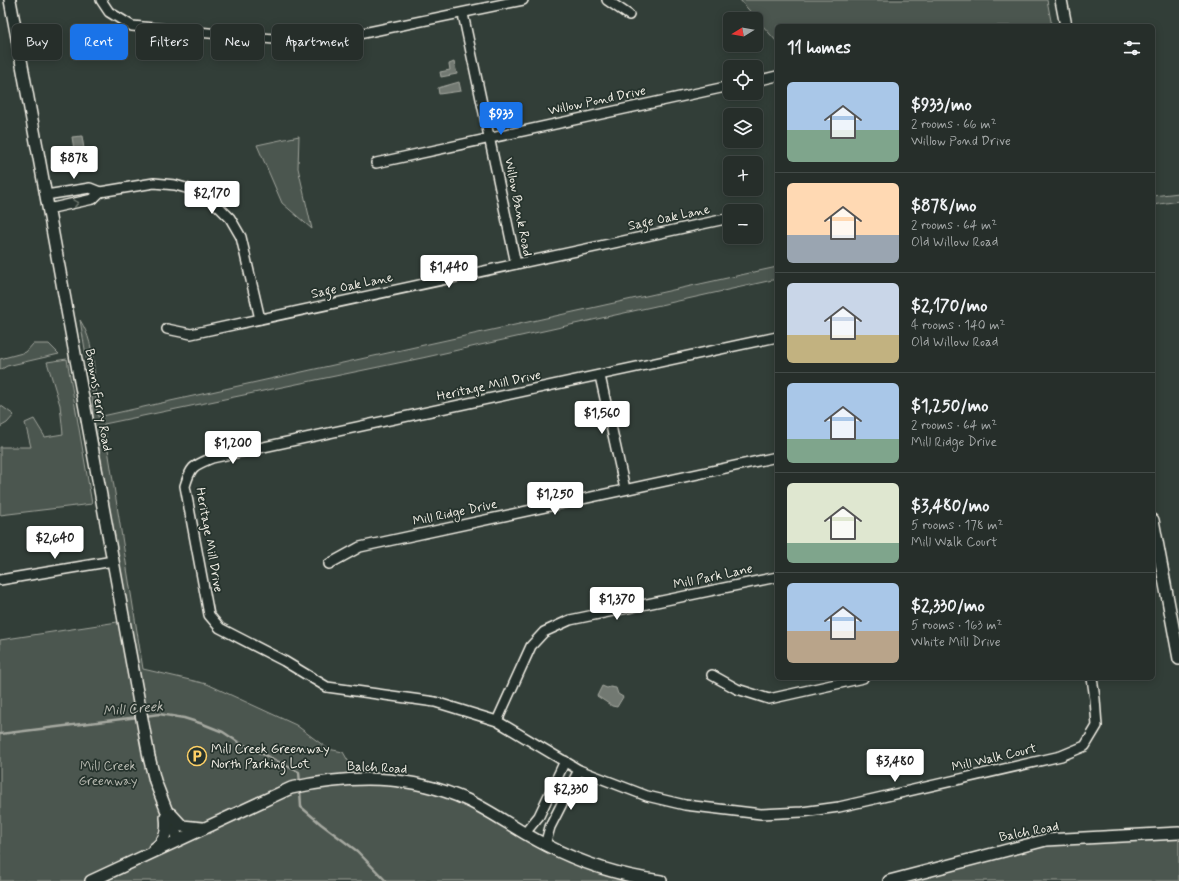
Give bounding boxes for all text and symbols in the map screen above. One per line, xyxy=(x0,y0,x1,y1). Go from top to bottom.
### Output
north arrow xyxy=(723,12,763,52)
map controls xyxy=(723,12,763,244)
chip: Buy xyxy=(12,24,62,60)
chip: Rent xyxy=(70,24,128,60)
chip: Filters xyxy=(136,24,203,60)
chip: New xyxy=(211,24,264,60)
chip: Apartment xyxy=(272,24,363,60)
text: 11 homes xyxy=(787,37,851,59)
icon: filters xyxy=(1121,37,1143,59)
button: locate xyxy=(723,60,763,100)
street label: Willow Pond Drive xyxy=(546,82,648,120)
text: $933/mo xyxy=(911,94,972,116)
icon: home xyxy=(819,98,867,146)
pin: $933 xyxy=(477,102,525,136)
text: $933 xyxy=(489,106,513,123)
button: layers xyxy=(723,108,763,148)
text: 2 rooms · 66 m² xyxy=(911,116,996,133)
text: Willow Pond Drive xyxy=(911,133,1011,150)
pin: $878 xyxy=(50,146,98,180)
text: $878 xyxy=(60,150,88,167)
street label: Willow Bank Road xyxy=(500,156,536,258)
button: + xyxy=(723,156,763,196)
pin: $2,170 xyxy=(179,181,245,215)
text: $2,170 xyxy=(194,185,230,202)
text: $878/mo xyxy=(911,195,977,217)
icon: home xyxy=(819,199,867,247)
one-way arrow xyxy=(72,200,79,208)
street label: Sage Oak Lane xyxy=(626,201,712,237)
button: − xyxy=(723,204,763,244)
text: 2 rooms · 64 m² xyxy=(911,217,997,234)
text: Old Willow Road xyxy=(911,234,998,251)
pin: $1,440 xyxy=(416,255,482,289)
text: $1,440 xyxy=(429,259,469,276)
street label: Sage Oak Lane xyxy=(309,269,395,305)
text: $2,170/mo xyxy=(911,295,988,317)
icon: home xyxy=(819,299,867,347)
text: 4 rooms · 140 m² xyxy=(911,317,1005,334)
text: Old Willow Road xyxy=(911,334,998,351)
street label: Browns Ferry Road xyxy=(81,347,115,453)
street label: Heritage Mill Drive xyxy=(435,367,543,405)
text: $1,250/mo xyxy=(911,395,988,417)
icon: home xyxy=(819,399,867,447)
pin: $1,560 xyxy=(569,401,635,435)
text: $1,560 xyxy=(584,405,620,422)
text: 2 rooms · 64 m² xyxy=(911,417,997,434)
pin: $1,200 xyxy=(200,431,266,465)
text: Mill Ridge Drive xyxy=(911,434,997,451)
text: $1,200 xyxy=(214,435,252,452)
pin: $1,250 xyxy=(522,482,588,516)
street label: Heritage Mill Drive xyxy=(191,486,227,594)
text: $1,250 xyxy=(536,486,574,503)
text: $3,480/mo xyxy=(911,495,990,517)
street label: Mill Ridge Drive xyxy=(411,496,499,531)
icon: home xyxy=(819,499,867,547)
text: 5 rooms · 178 m² xyxy=(911,517,1003,534)
pin: $2,640 xyxy=(22,526,88,560)
text: $2,640 xyxy=(36,530,74,547)
text: Mill Walk Court xyxy=(911,534,997,551)
street label: Mill Park Lane xyxy=(672,560,754,594)
pin: $1,370 xyxy=(584,587,650,621)
text: $1,370 xyxy=(599,591,635,608)
text: $2,330/mo xyxy=(911,595,985,617)
icon: home xyxy=(819,599,867,647)
text: 5 rooms · 163 m² xyxy=(911,617,1002,634)
text: White Mill Drive xyxy=(911,634,1001,651)
water label: Mill Creek xyxy=(102,697,164,721)
street label: Mill Walk Court xyxy=(950,740,1038,776)
place label: Mill Creek Greenway North Parking Lot xyxy=(211,741,330,775)
parking icon: Mill Creek Greenway North Parking Lot xyxy=(186,745,208,767)
pin: $3,480 xyxy=(862,749,928,783)
text: $3,480 xyxy=(876,753,914,770)
park label: Mill Creek Greenway xyxy=(78,758,138,790)
street label: Balch Road xyxy=(346,758,408,778)
pin: $2,330 xyxy=(538,777,604,811)
text: $2,330 xyxy=(554,781,588,798)
street label: Balch Road xyxy=(998,818,1060,846)

